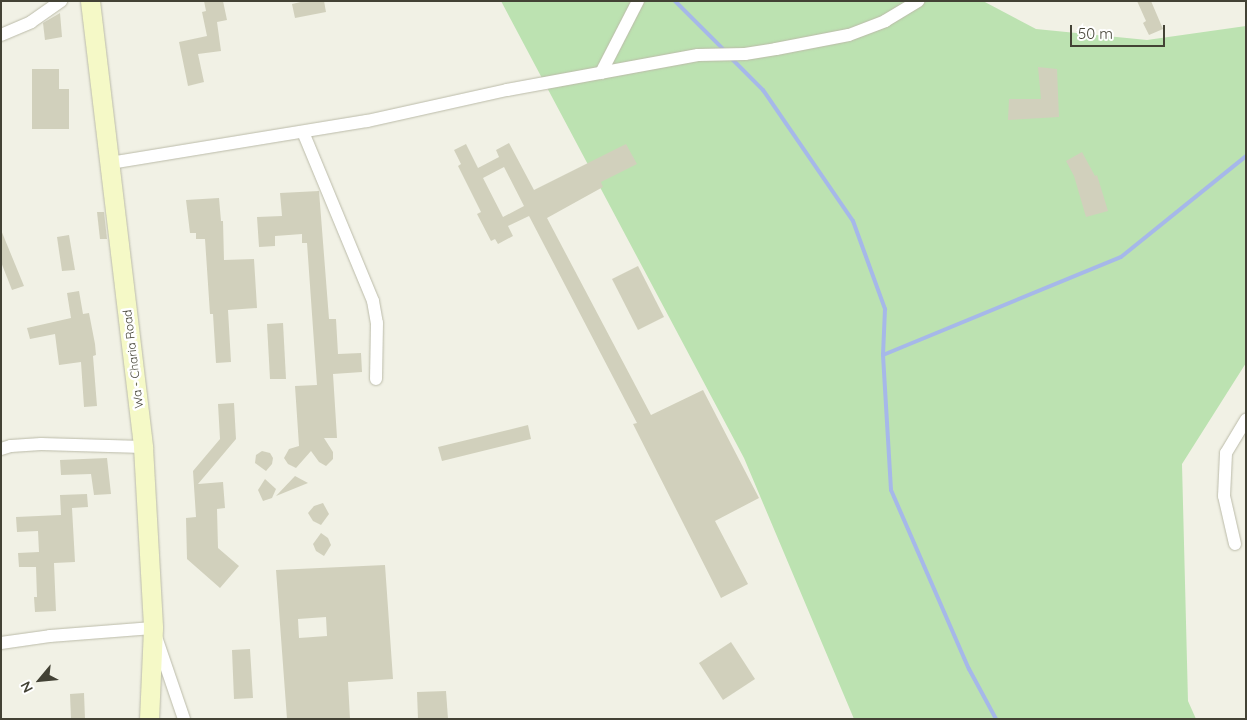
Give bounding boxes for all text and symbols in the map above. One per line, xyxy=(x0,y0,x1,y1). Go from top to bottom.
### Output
scale bar xyxy=(1072,15,1167,47)
text: 50 m xyxy=(1078,24,1113,43)
street label: Wa - Charia Road xyxy=(120,309,146,409)
north arrow xyxy=(15,655,65,705)
text: N xyxy=(16,678,37,696)

